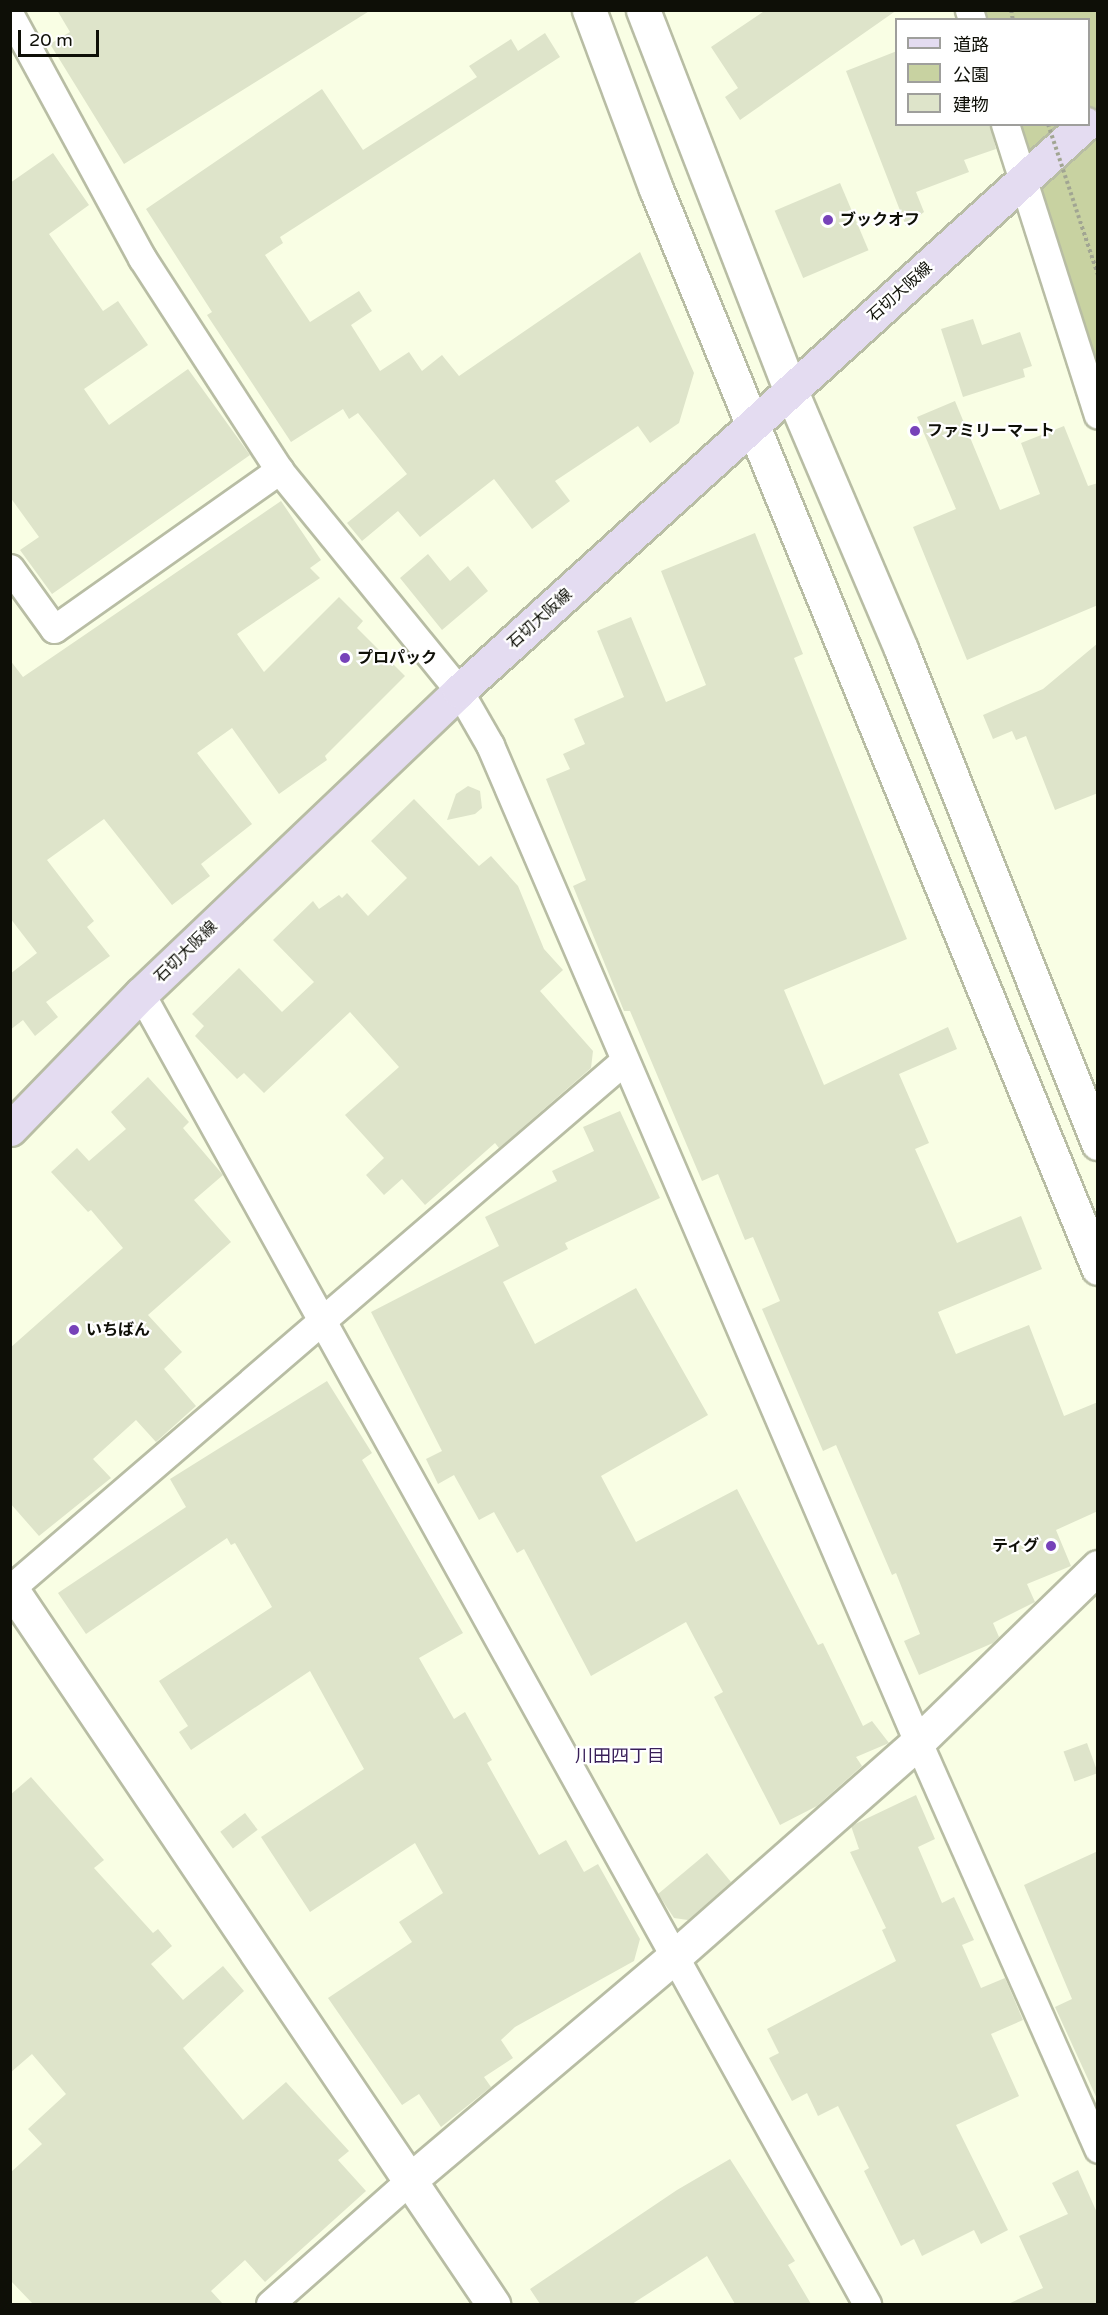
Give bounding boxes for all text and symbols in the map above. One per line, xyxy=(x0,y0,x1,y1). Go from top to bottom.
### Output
scale bar xyxy=(21,18,102,56)
legend xyxy=(895,18,1090,126)
text: 20 m xyxy=(29,29,73,51)
text: 道路 xyxy=(953,34,989,56)
text: 公園 xyxy=(953,64,989,86)
text: 建物 xyxy=(953,94,989,116)
place label: ブックオフ xyxy=(840,210,920,230)
marker: ブックオフ xyxy=(821,213,835,227)
street label: 石切大阪線 xyxy=(864,258,936,326)
place label: ファミリーマート xyxy=(927,421,1055,441)
marker: ファミリーマート xyxy=(908,424,922,438)
street label: 石切大阪線 xyxy=(504,585,576,653)
place label: プロパック xyxy=(357,648,437,668)
marker: プロパック xyxy=(338,651,352,665)
street label: 石切大阪線 xyxy=(151,917,221,987)
place label: いちばん xyxy=(86,1320,150,1340)
marker: いちばん xyxy=(67,1323,81,1337)
place label: ティグ xyxy=(991,1536,1039,1556)
marker: ティグ xyxy=(1044,1539,1058,1553)
district label: 川田四丁目 xyxy=(575,1745,665,1767)

